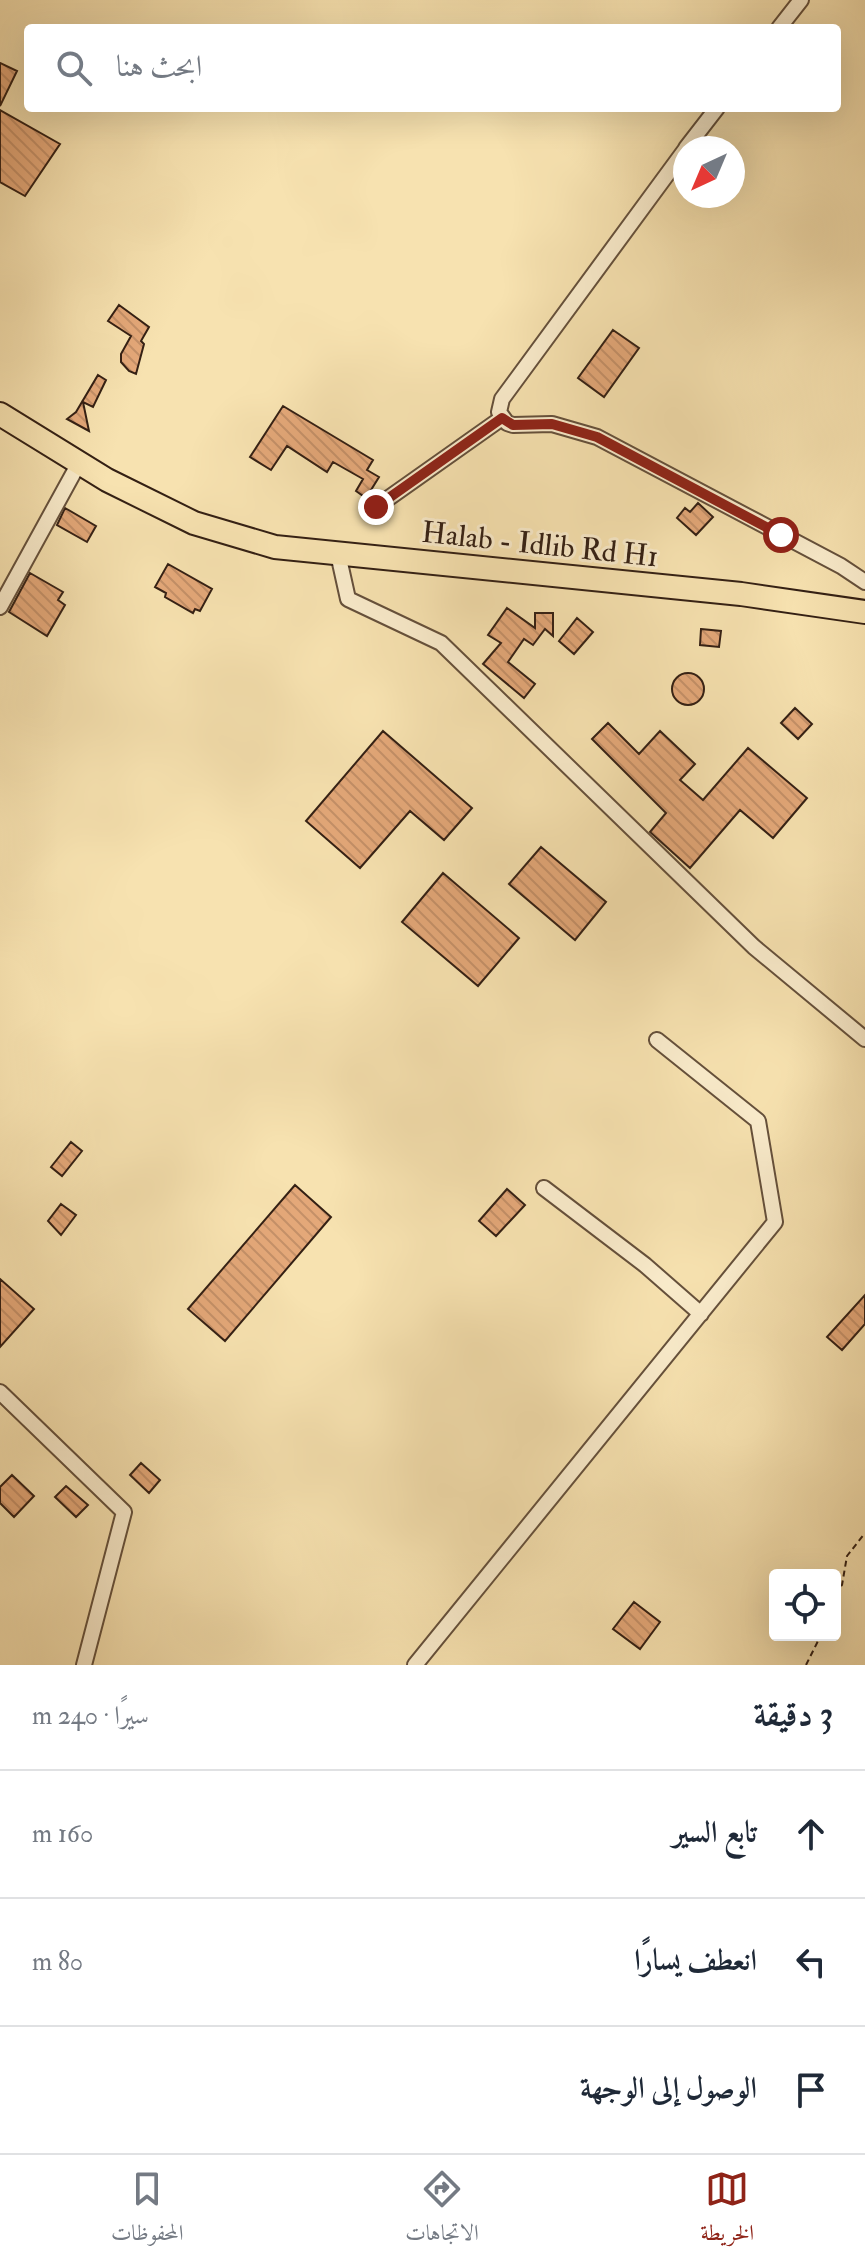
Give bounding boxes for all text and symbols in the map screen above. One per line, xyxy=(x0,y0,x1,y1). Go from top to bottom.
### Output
search box xyxy=(24,24,841,112)
icon: search xyxy=(52,46,96,90)
text: ابحث هنا xyxy=(116,48,202,85)
north arrow xyxy=(673,136,745,208)
route end xyxy=(358,489,394,525)
street label: Halab - Idlib Rd H1 xyxy=(420,514,660,575)
route start xyxy=(763,517,799,553)
map controls xyxy=(769,1569,841,1641)
button: locate xyxy=(769,1569,841,1641)
text: 3 دقيقة xyxy=(753,1693,833,1736)
text: سيرًا · 240 m xyxy=(32,1700,149,1732)
icon: ahead xyxy=(789,1812,833,1856)
text: تابع السير xyxy=(672,1814,757,1851)
text: 160 m xyxy=(32,1818,93,1850)
icon: left xyxy=(789,1940,833,1984)
text: انعطف يسارًا xyxy=(634,1942,757,1979)
text: 80 m xyxy=(32,1946,83,1978)
icon: arrive xyxy=(789,2068,833,2112)
text: الوصول إلى الوجهة xyxy=(580,2070,757,2107)
tab: المحفوظات xyxy=(111,2167,183,2254)
tab: الاتجاهات xyxy=(405,2167,479,2254)
tab: الخريطة xyxy=(701,2167,754,2254)

